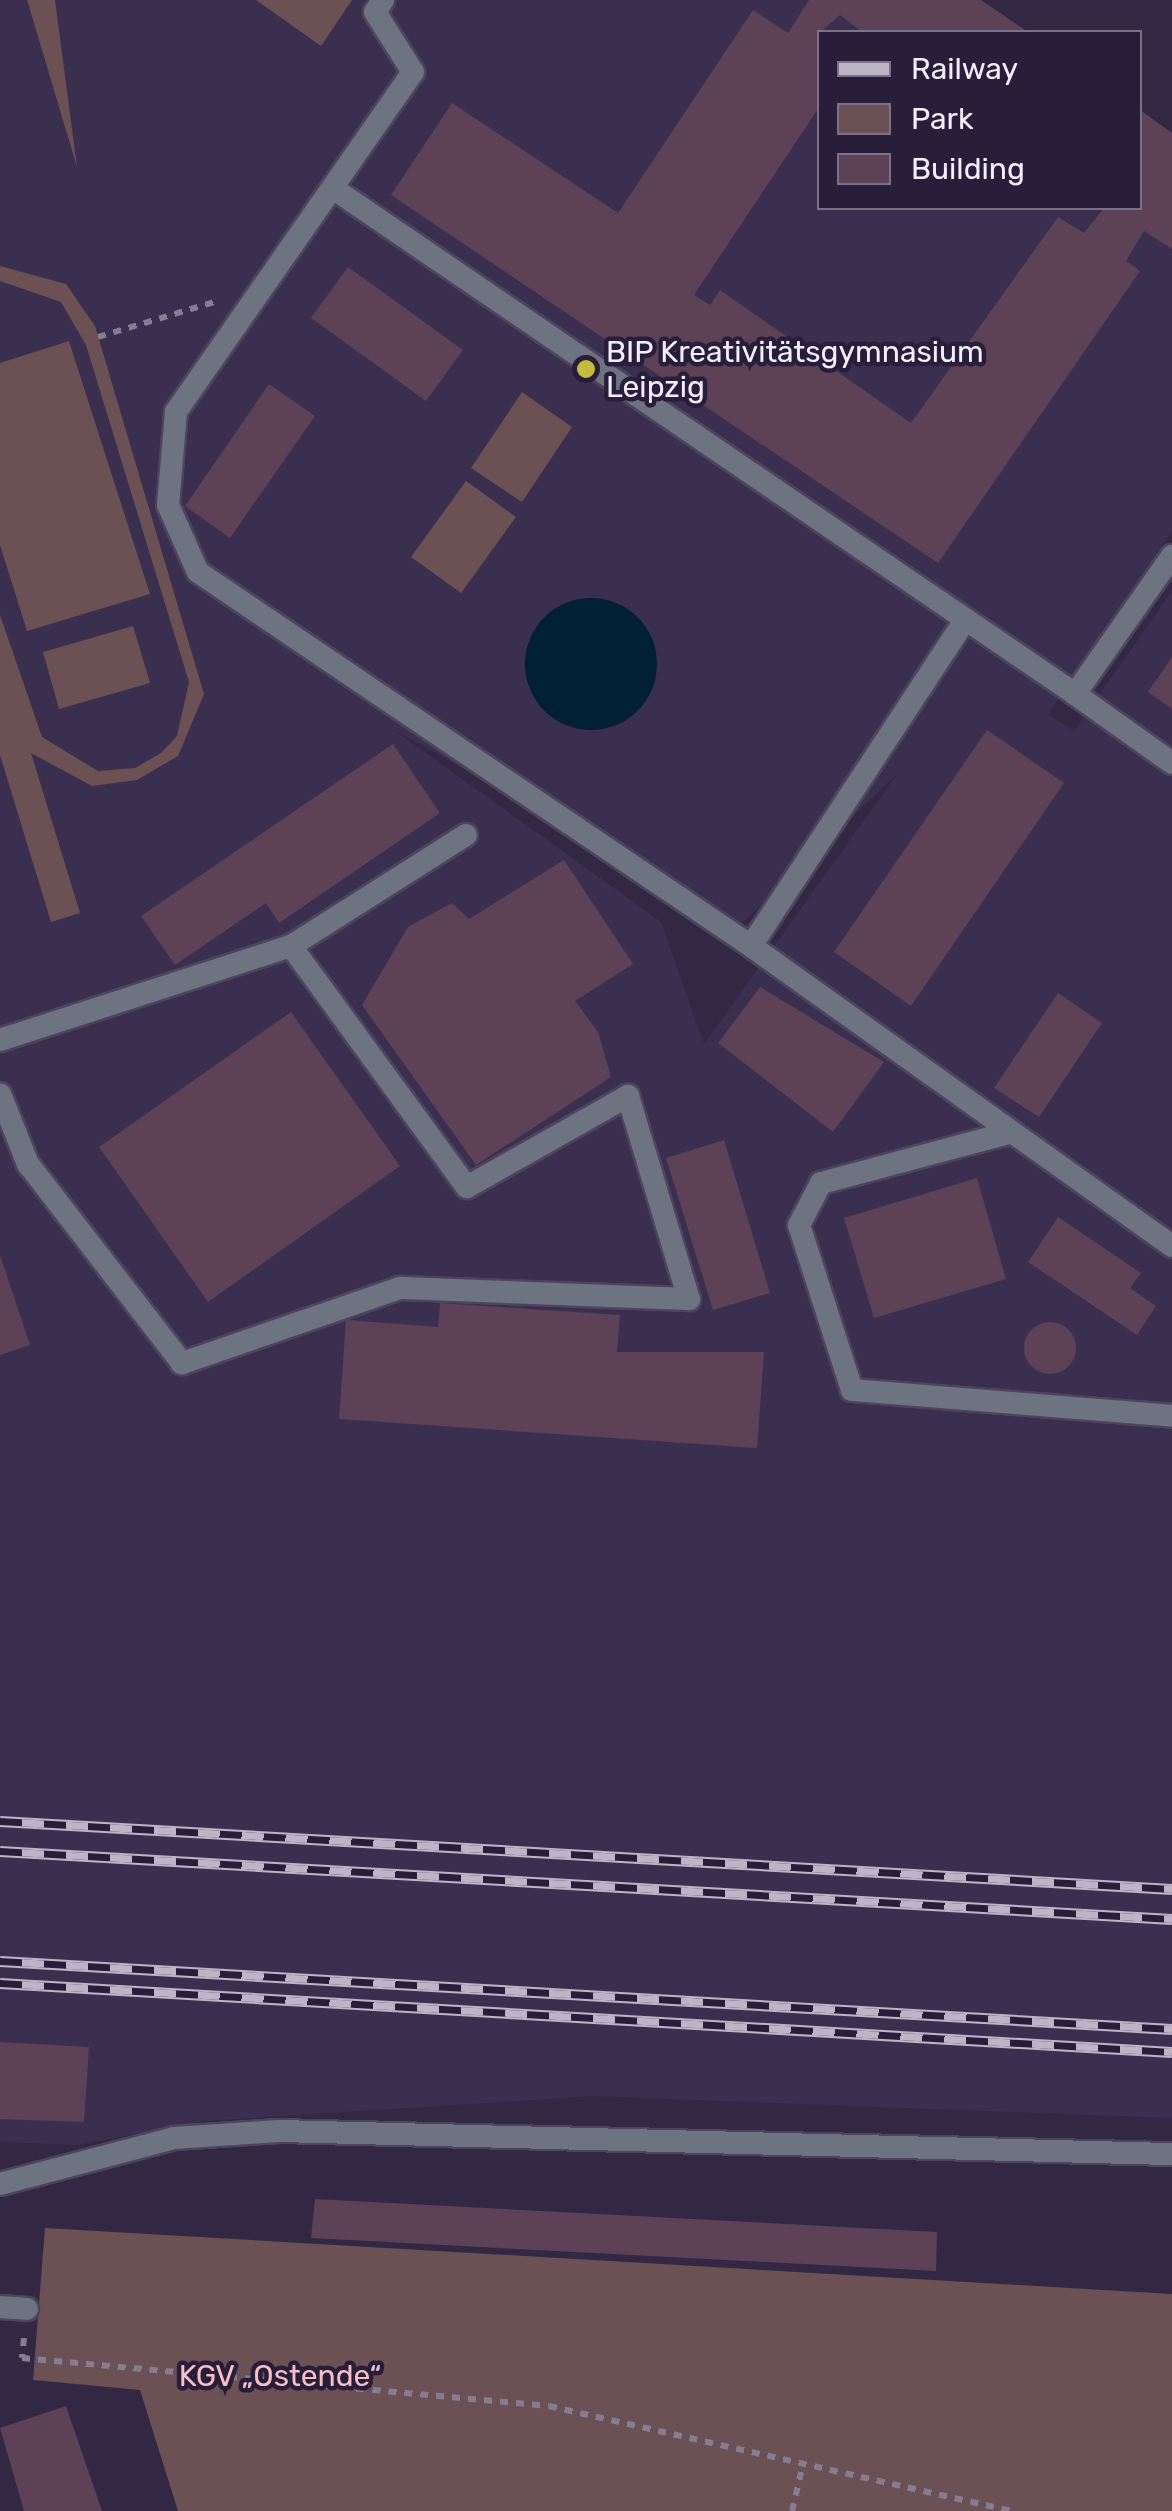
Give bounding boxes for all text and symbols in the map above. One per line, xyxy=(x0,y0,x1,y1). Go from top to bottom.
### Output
legend xyxy=(817,30,1142,210)
text: Railway xyxy=(911,51,1018,87)
text: Park xyxy=(911,101,973,137)
text: Building xyxy=(911,151,1025,187)
place label: BIP Kreativitätsgymnasium Leipzig xyxy=(606,334,984,404)
marker: BIP Kreativitätsgymnasium Leipzig xyxy=(575,358,597,380)
park label: KGV „Ostende“ xyxy=(178,2358,382,2394)

